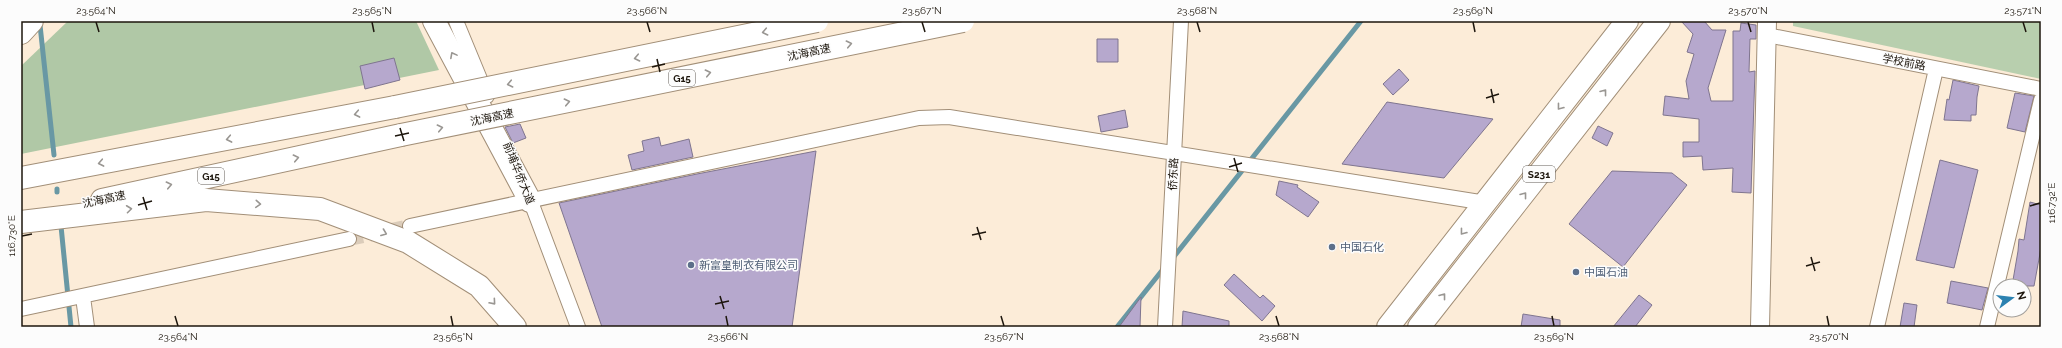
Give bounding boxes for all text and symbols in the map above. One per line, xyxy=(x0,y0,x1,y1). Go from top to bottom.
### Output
text: 23.564°N xyxy=(76,5,116,16)
text: 23.565°N xyxy=(352,5,392,16)
text: 23.566°N xyxy=(627,5,667,16)
text: 23.567°N xyxy=(902,5,942,16)
text: 23.568°N xyxy=(1177,5,1217,16)
text: 23.569°N xyxy=(1453,5,1493,16)
text: 23.570°N xyxy=(1728,5,1768,16)
text: 23.571°N xyxy=(2004,5,2042,16)
one-way arrow xyxy=(762,27,768,35)
one-way arrow xyxy=(846,41,852,49)
street label: 沈海高速 xyxy=(786,42,832,63)
one-way arrow xyxy=(450,52,457,59)
street label: 学校前路 xyxy=(1881,52,1927,73)
one-way arrow xyxy=(634,53,640,61)
one-way arrow xyxy=(705,69,711,78)
road number: G15 xyxy=(669,70,695,86)
one-way arrow xyxy=(507,79,513,87)
one-way arrow xyxy=(1599,90,1606,97)
one-way arrow xyxy=(564,98,570,106)
one-way arrow xyxy=(1558,103,1565,110)
street label: 沈海高速 xyxy=(469,107,515,128)
one-way arrow xyxy=(354,110,360,118)
one-way arrow xyxy=(437,124,443,132)
one-way arrow xyxy=(226,134,232,142)
street label: 前埔华侨大道 xyxy=(500,140,537,206)
one-way arrow xyxy=(293,154,299,163)
street label: 侨东路 xyxy=(1166,157,1181,191)
one-way arrow xyxy=(98,158,104,167)
road number: S231 xyxy=(1523,166,1555,182)
road number: G15 xyxy=(198,168,224,184)
one-way arrow xyxy=(165,182,172,190)
text: 116.732°E xyxy=(2046,183,2057,223)
street label: 沈海高速 xyxy=(81,189,127,210)
one-way arrow xyxy=(1519,192,1526,199)
one-way arrow xyxy=(255,199,261,208)
one-way arrow xyxy=(126,205,132,214)
text: 116.730°E xyxy=(6,215,17,257)
one-way arrow xyxy=(1461,227,1468,234)
one-way arrow xyxy=(380,228,387,236)
place label: 中国石化 xyxy=(1340,241,1384,254)
marker: 中国石化 xyxy=(1327,242,1337,252)
place label: 新富皇制衣有限公司 xyxy=(699,259,798,272)
marker: 新富皇制衣有限公司 xyxy=(686,260,696,270)
place label: 中国石油 xyxy=(1584,266,1628,279)
marker: 中国石油 xyxy=(1571,267,1581,277)
north arrow xyxy=(1992,278,2032,318)
text: N xyxy=(2014,290,2029,301)
one-way arrow xyxy=(1438,294,1445,301)
one-way arrow xyxy=(488,297,495,304)
text: 23.564°N xyxy=(158,331,198,342)
text: 23.565°N xyxy=(433,331,473,342)
text: 23.566°N xyxy=(708,331,748,342)
text: 23.567°N xyxy=(984,331,1024,342)
text: 23.568°N xyxy=(1259,331,1299,342)
text: 23.569°N xyxy=(1534,331,1574,342)
text: 23.570°N xyxy=(1809,331,1849,342)

